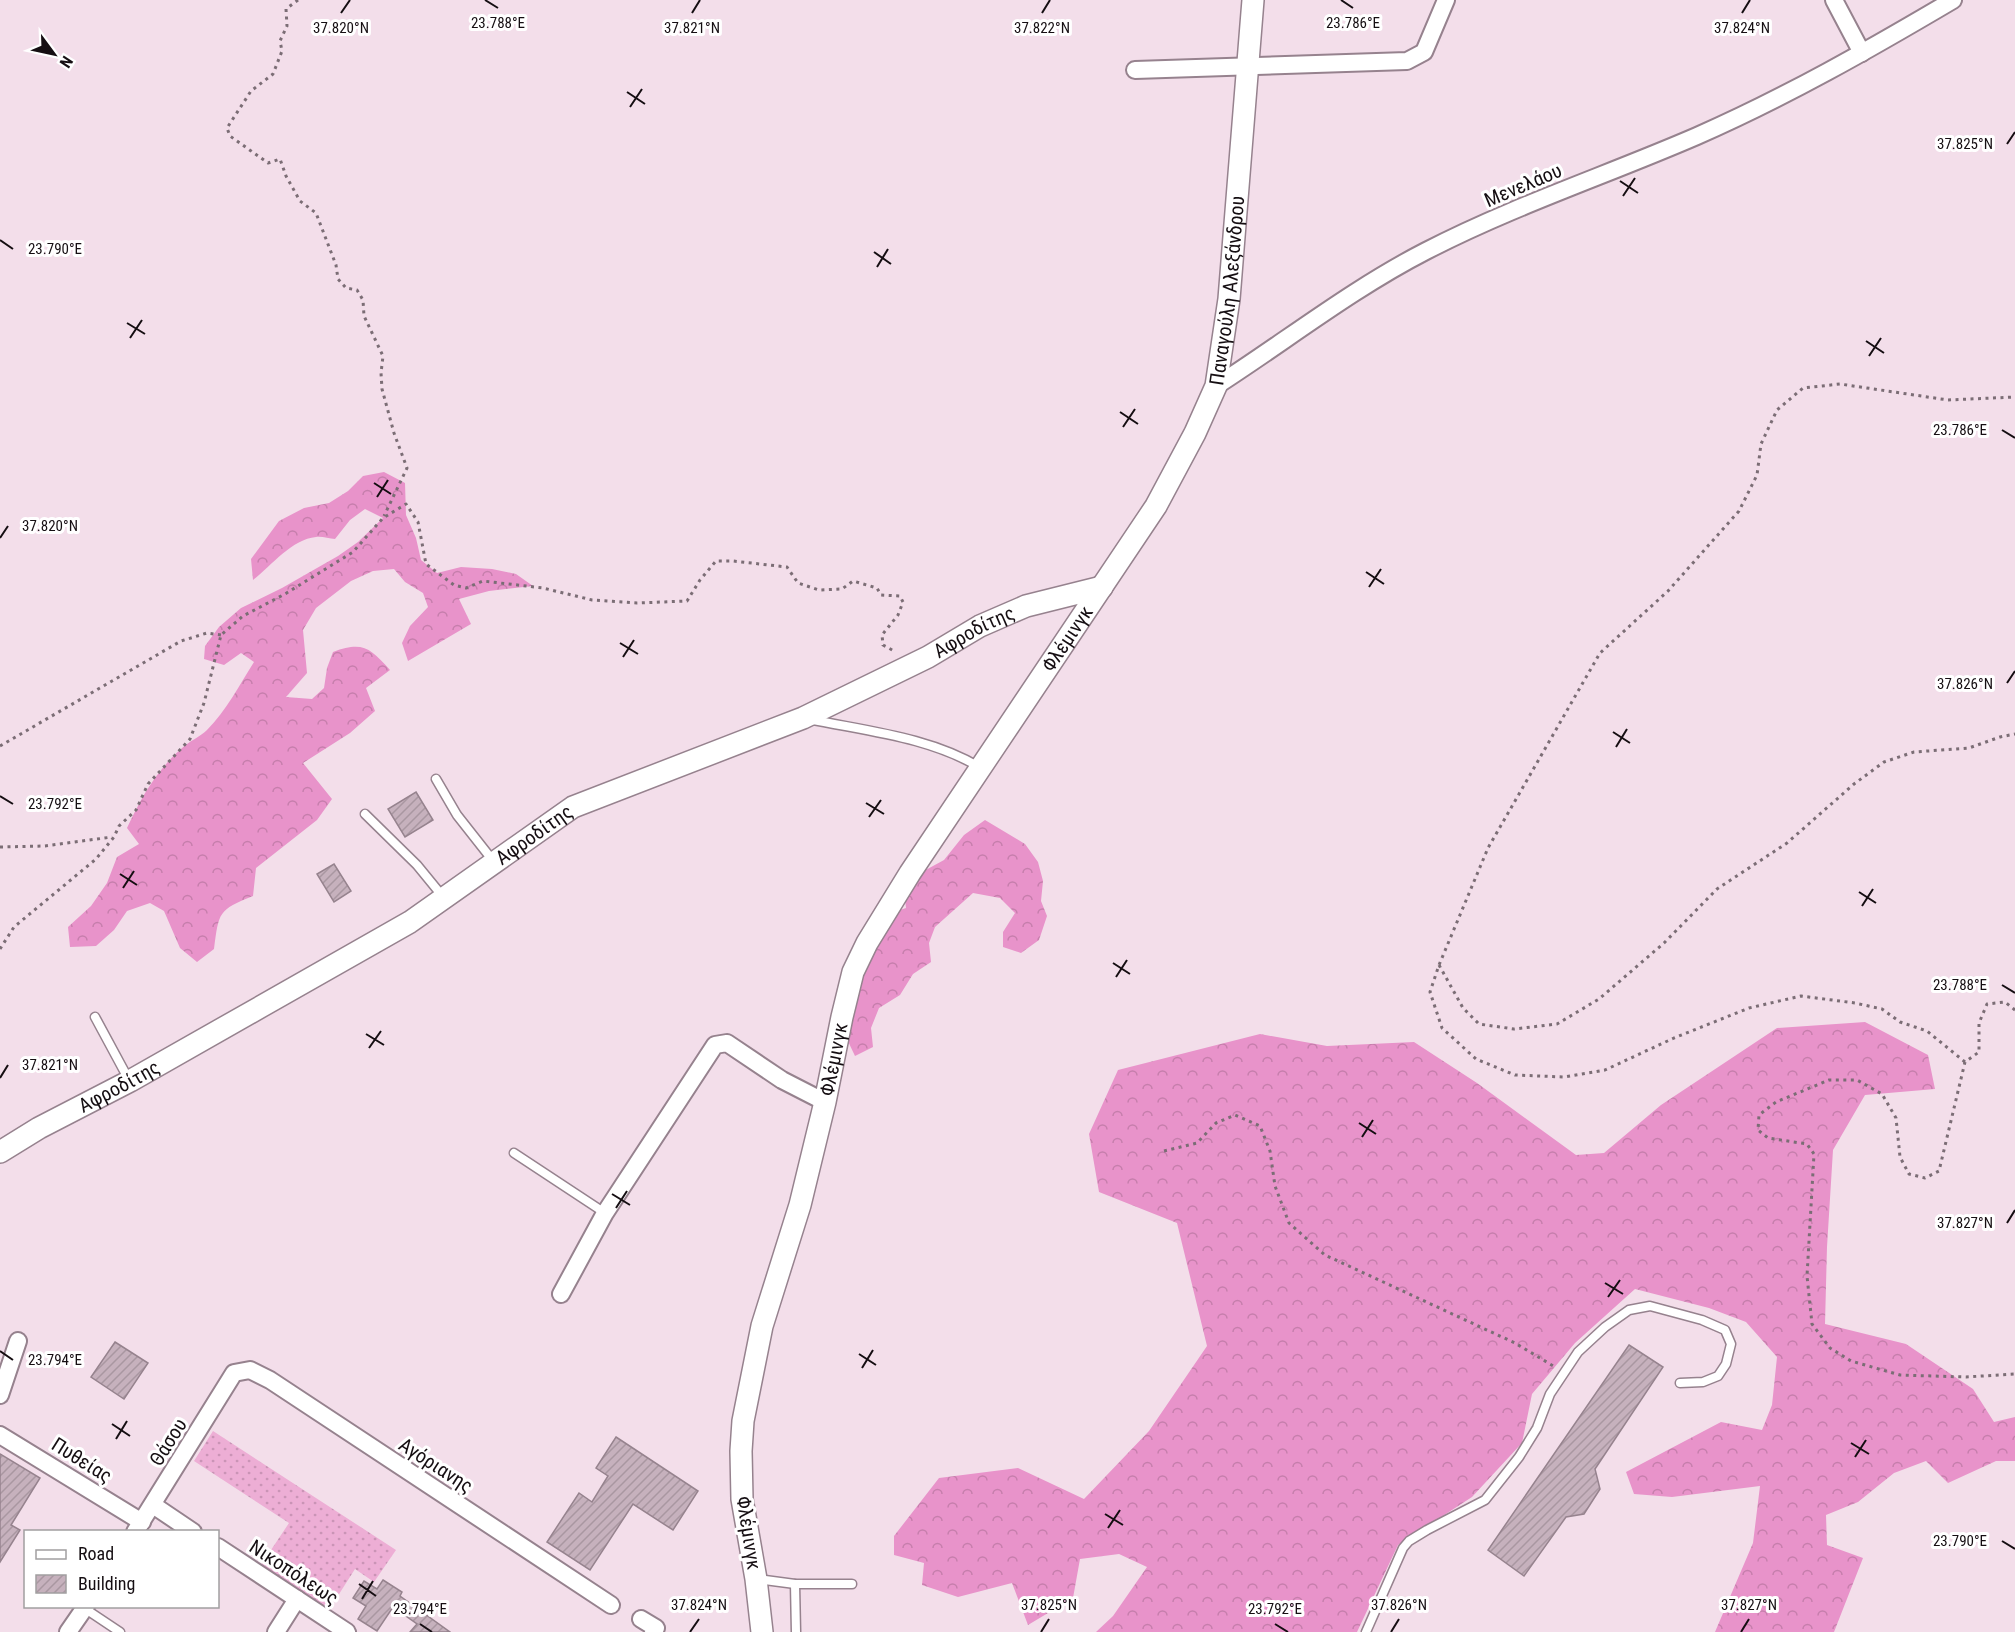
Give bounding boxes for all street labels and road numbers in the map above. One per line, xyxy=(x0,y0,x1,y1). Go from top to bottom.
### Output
street label: Μενελάου xyxy=(1481,158,1565,212)
street label: Παναγούλη Αλεξάνδρου xyxy=(1204,195,1249,387)
street label: Αφροδίτης xyxy=(929,601,1018,663)
street label: Φλέμινγκ xyxy=(1037,601,1098,676)
street label: Αφροδίτης xyxy=(491,799,577,870)
street label: Φλέμινγκ xyxy=(815,1020,853,1098)
street label: Αφροδίτης xyxy=(74,1055,164,1118)
street label: Θάσου xyxy=(144,1414,192,1470)
street label: Πυθείας xyxy=(47,1432,117,1488)
street label: Αγόριανης xyxy=(394,1432,478,1498)
street label: Φλέμινγκ xyxy=(731,1494,767,1572)
street label: Νικοπόλεως xyxy=(245,1534,343,1610)

